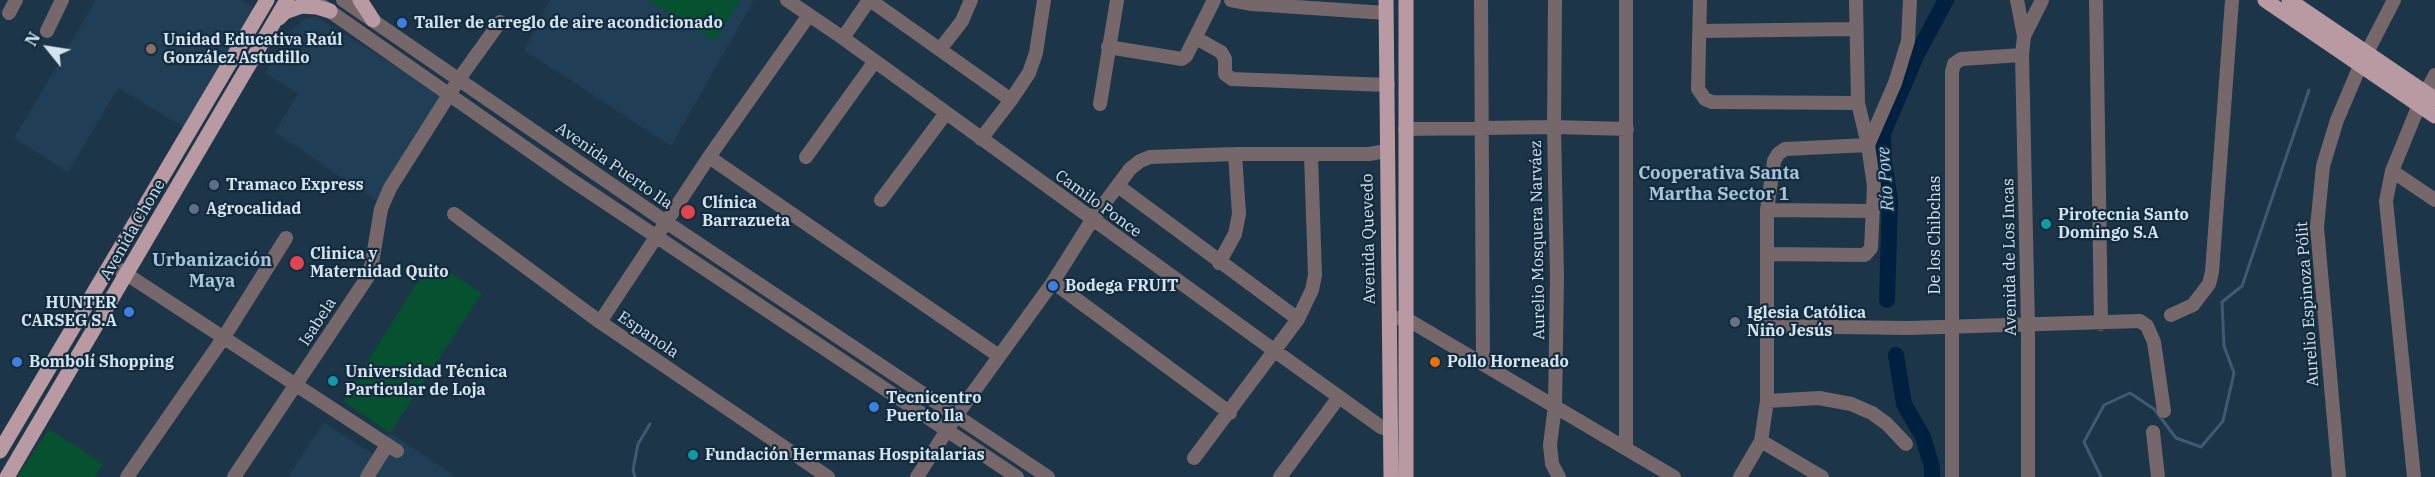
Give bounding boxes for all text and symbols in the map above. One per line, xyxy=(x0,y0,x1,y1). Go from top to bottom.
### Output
place label: Taller de arreglo de aire acondicionado xyxy=(414,13,723,33)
marker: Taller de arreglo de aire acondicionado xyxy=(395,16,409,30)
north arrow xyxy=(18,18,78,78)
text: N xyxy=(21,29,44,49)
place label: Unidad Educativa Raúl González Astudillo xyxy=(163,30,342,68)
marker: Unidad Educativa Raúl González Astudillo xyxy=(144,42,158,56)
street label: Avenida Puerto Ila xyxy=(552,119,676,213)
street label: Aurelio Mosquera Narváez xyxy=(1527,140,1549,340)
water label: Río Pove xyxy=(1873,146,1899,212)
district label: Cooperativa Santa Martha Sector 1 xyxy=(1638,163,1800,206)
street label: Camilo Ponce xyxy=(1051,166,1145,242)
street label: Avenida Quevedo xyxy=(1358,173,1380,305)
place label: Tramaco Express xyxy=(226,175,364,195)
street label: Avenida Chone xyxy=(96,176,170,284)
street label: De los Chibchas xyxy=(1925,176,1945,294)
marker: Tramaco Express xyxy=(207,178,221,192)
street label: Avenida de Los Incas xyxy=(1999,178,2021,336)
place label: Clínica Barrazueta xyxy=(702,193,790,231)
place label: Agrocalidad xyxy=(206,199,301,219)
marker: Agrocalidad xyxy=(187,202,201,216)
marker: Clínica Barrazueta xyxy=(679,203,697,221)
place label: Pirotecnia Santo Domingo S.A xyxy=(2058,205,2189,243)
marker: Pirotecnia Santo Domingo S.A xyxy=(2039,217,2053,231)
street label: Aurelio Espinoza Pólit xyxy=(2293,221,2323,387)
place label: Clinica y Maternidad Quito xyxy=(310,244,449,282)
district label: Urbanización Maya xyxy=(152,250,272,292)
marker: Clinica y Maternidad Quito xyxy=(288,254,306,272)
place label: Bodega FRUIT xyxy=(1065,276,1178,296)
marker: Bodega FRUIT xyxy=(1046,279,1060,293)
place label: HUNTER CARSEG S.A xyxy=(21,293,117,331)
street label: Isabela xyxy=(295,294,341,350)
place label: Iglesia Católica Niño Jesús xyxy=(1747,303,1866,341)
marker: HUNTER CARSEG S.A xyxy=(122,305,136,319)
street label: Espanola xyxy=(614,308,682,362)
marker: Iglesia Católica Niño Jesús xyxy=(1728,315,1742,329)
place label: Bombolí Shopping xyxy=(29,352,174,372)
place label: Pollo Horneado xyxy=(1447,352,1569,372)
marker: Bombolí Shopping xyxy=(10,355,24,369)
marker: Pollo Horneado xyxy=(1428,355,1442,369)
place label: Universidad Técnica Particular de Loja xyxy=(345,362,507,400)
marker: Universidad Técnica Particular de Loja xyxy=(326,374,340,388)
place label: Tecnicentro Puerto Ila xyxy=(886,388,982,426)
marker: Tecnicentro Puerto Ila xyxy=(867,400,881,414)
place label: Fundación Hermanas Hospitalarias xyxy=(705,445,985,465)
marker: Fundación Hermanas Hospitalarias xyxy=(686,448,700,462)

